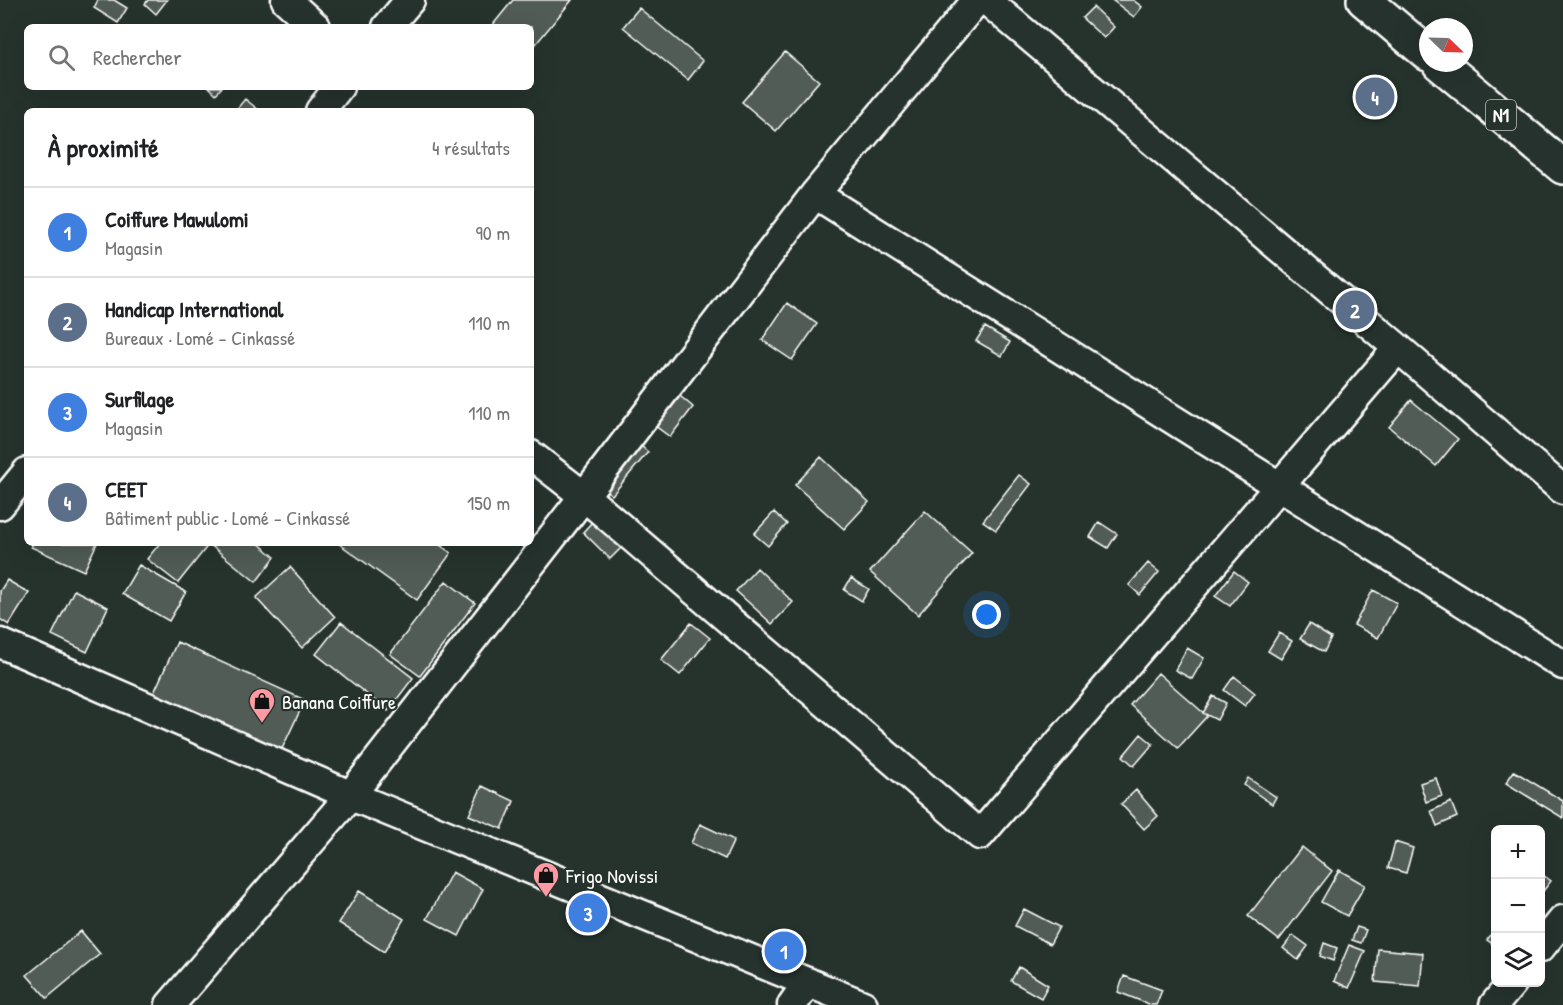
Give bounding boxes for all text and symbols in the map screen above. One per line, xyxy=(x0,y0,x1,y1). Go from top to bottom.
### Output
north arrow xyxy=(1419,18,1473,72)
search box xyxy=(24,24,534,90)
icon: search xyxy=(45,41,78,74)
text: Rechercher xyxy=(93,42,182,72)
pin: 4 xyxy=(1356,74,1394,120)
road number: N1 xyxy=(1486,100,1516,130)
text: À proximité xyxy=(48,130,159,165)
text: 4 résultats xyxy=(432,134,510,161)
text: Coiffure Mawulomi xyxy=(105,204,249,234)
text: 1 xyxy=(64,219,71,246)
text: 90 m xyxy=(476,219,510,246)
text: Magasin xyxy=(105,234,163,261)
pin: 2 xyxy=(1336,288,1374,332)
text: Handicap International xyxy=(105,294,283,324)
text: 2 xyxy=(63,309,72,336)
text: 110 m xyxy=(468,309,510,336)
text: Bureaux · Lomé - Cinkassé xyxy=(105,324,295,351)
text: Surfilage xyxy=(105,384,174,414)
text: 3 xyxy=(63,399,72,426)
text: 110 m xyxy=(468,399,510,426)
text: Magasin xyxy=(105,414,163,441)
text: CEET xyxy=(105,474,147,504)
text: 4 xyxy=(64,489,71,516)
text: 150 m xyxy=(467,489,510,516)
text: Bâtiment public · Lomé - Cinkassé xyxy=(105,504,350,531)
your location xyxy=(972,600,1001,629)
shop icon: Banana Coiffure xyxy=(247,686,277,724)
place label: Banana Coiffure xyxy=(282,688,396,715)
map controls xyxy=(1491,825,1545,987)
button: + xyxy=(1491,825,1545,879)
shop icon: Frigo Novissi xyxy=(531,860,561,898)
place label: Frigo Novissi xyxy=(565,862,658,889)
button: − xyxy=(1491,879,1545,933)
pin: 3 xyxy=(568,890,608,936)
pin: 1 xyxy=(764,928,804,974)
button: layers xyxy=(1491,933,1545,987)

